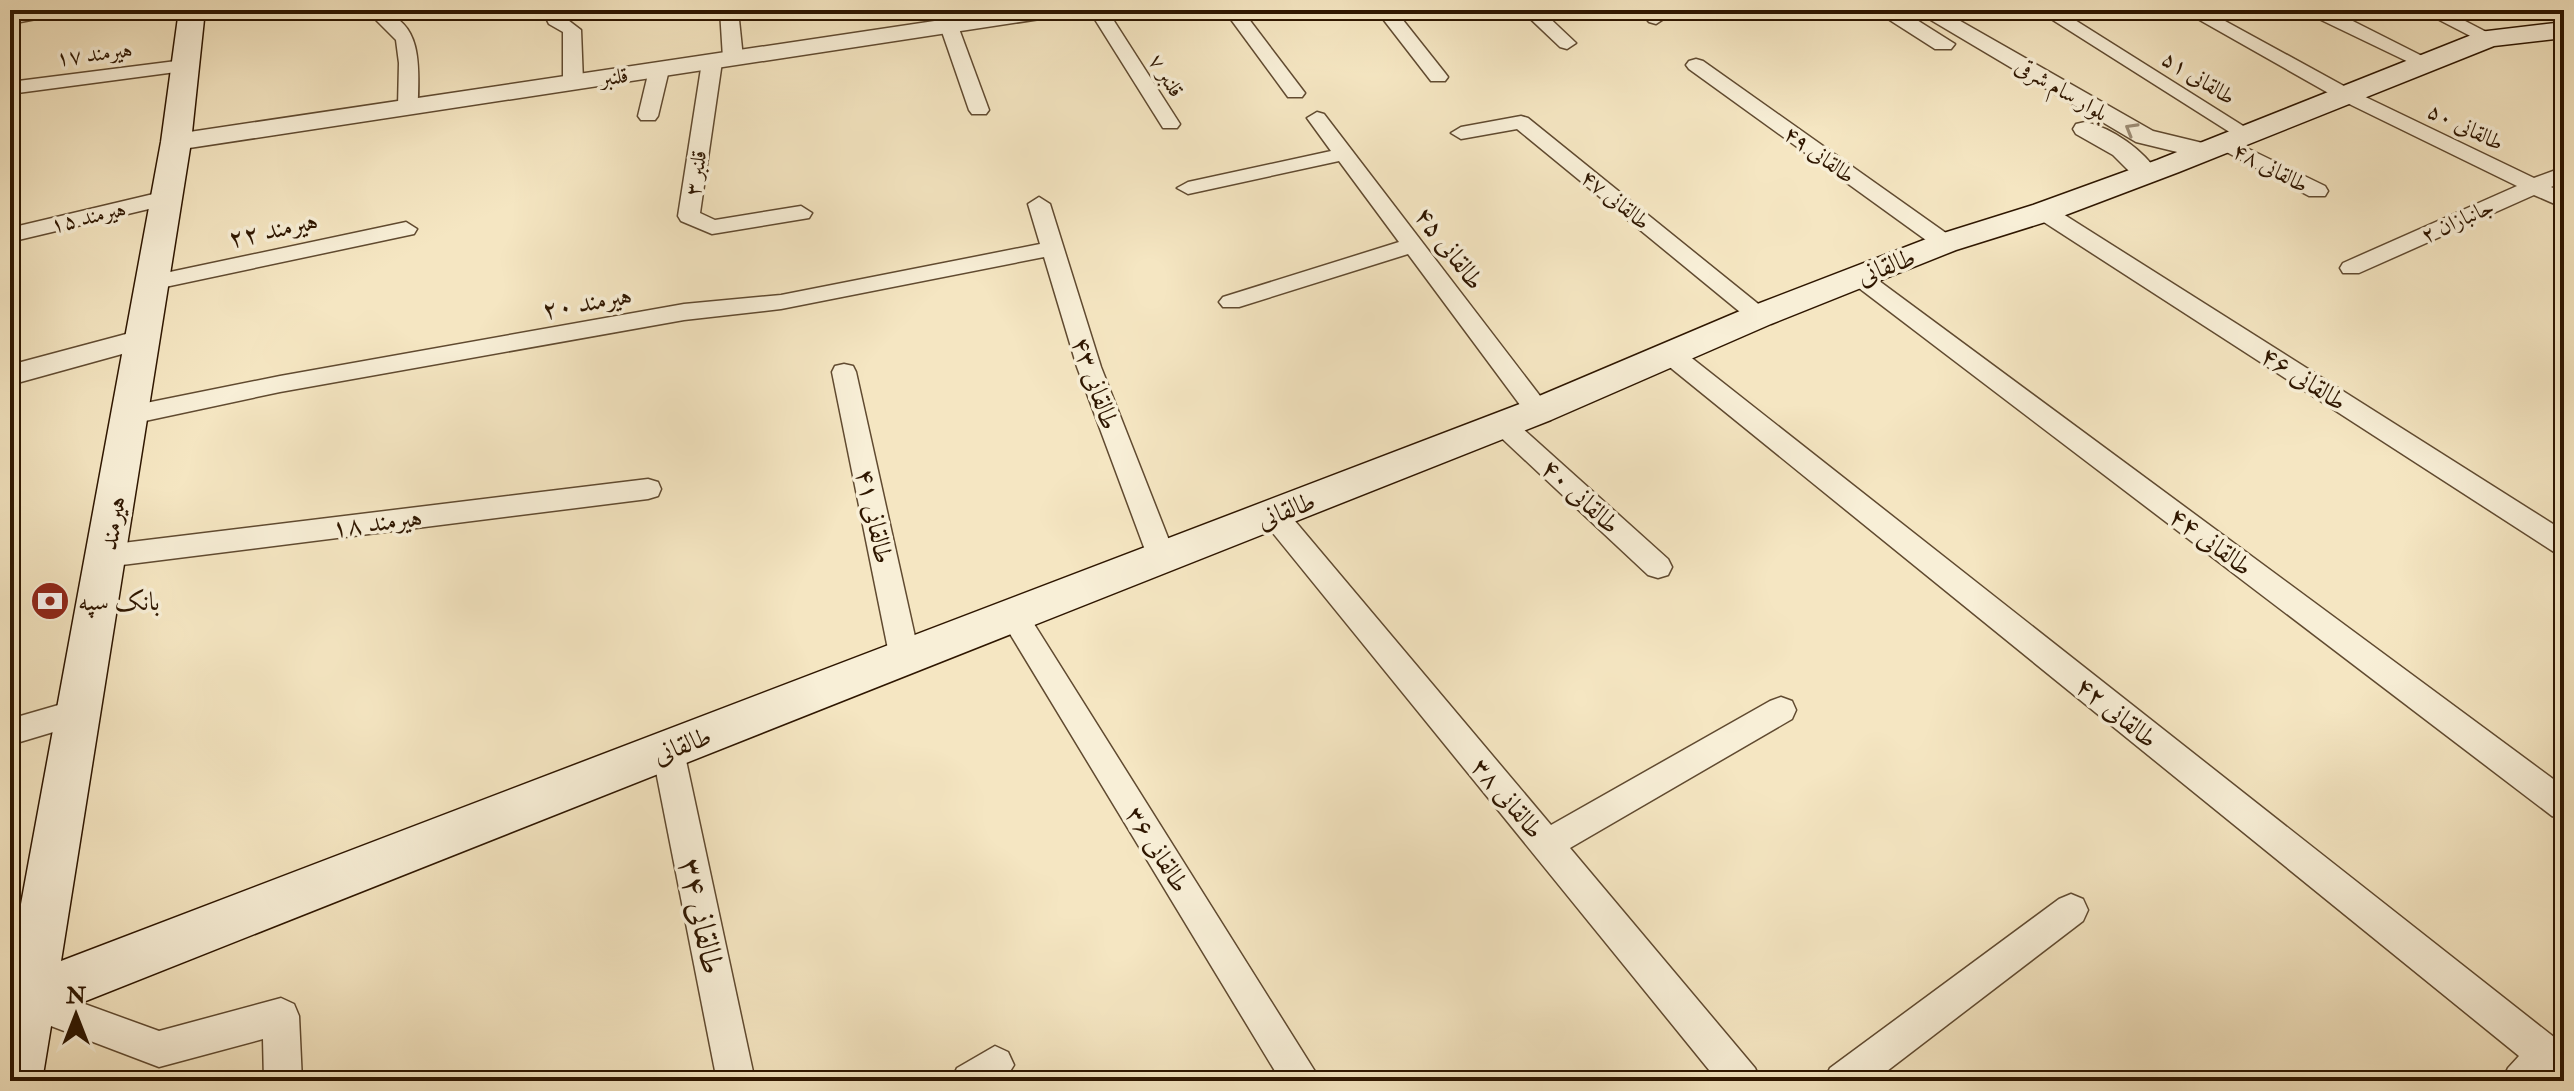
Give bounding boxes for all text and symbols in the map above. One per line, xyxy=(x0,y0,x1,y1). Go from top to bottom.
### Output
street label: هیرمند ۱۷ xyxy=(54,35,134,73)
street label: طالقانی ۵۱ xyxy=(2157,44,2240,111)
street label: قلنبر ۷ xyxy=(1142,49,1190,102)
street label: بلوار سام شرقی xyxy=(2008,52,2113,132)
street label: قلنبر xyxy=(596,61,630,93)
street label: طالقانی ۵۰ xyxy=(2423,97,2508,157)
street label: طالقانی ۴۹ xyxy=(1778,120,1861,190)
one-way arrow xyxy=(2125,123,2140,139)
street label: طالقانی ۴۸ xyxy=(2228,136,2313,199)
street label: قلنبر ۳ xyxy=(679,148,713,198)
street label: طالقانی ۴۷ xyxy=(1575,163,1656,236)
street label: جانبازان ۲ xyxy=(2417,193,2498,249)
street label: هیرمند ۱۵ xyxy=(48,195,129,239)
street label: طالقانی ۴۵ xyxy=(1408,201,1491,297)
street label: هیرمند ۲۲ xyxy=(226,205,321,255)
street label: طالقانی xyxy=(1853,241,1920,293)
street label: هیرمند ۲۰ xyxy=(540,279,635,327)
street label: طالقانی ۴۳ xyxy=(1064,333,1126,434)
street label: طالقانی ۴۶ xyxy=(2254,339,2352,418)
street label: طالقانی ۴۰ xyxy=(1534,452,1626,541)
street label: طالقانی ۴۱ xyxy=(848,466,900,566)
street label: طالقانی xyxy=(1253,485,1320,537)
street label: هیرمند xyxy=(92,493,133,553)
street label: طالقانی ۴۴ xyxy=(2162,500,2258,583)
street label: هیرمند ۱۸ xyxy=(330,502,424,544)
bank icon: بانک سپه xyxy=(29,580,71,622)
place label: بانک سپه xyxy=(78,586,160,619)
street label: طالقانی ۴۲ xyxy=(2069,670,2164,755)
street label: طالقانی xyxy=(649,720,716,772)
street label: طالقانی ۳۸ xyxy=(1464,752,1550,846)
street label: طالقانی ۳۶ xyxy=(1118,800,1196,899)
street label: طالقانی ۳۴ xyxy=(669,854,733,978)
north arrow xyxy=(36,975,116,1055)
text: N xyxy=(65,982,86,1010)

